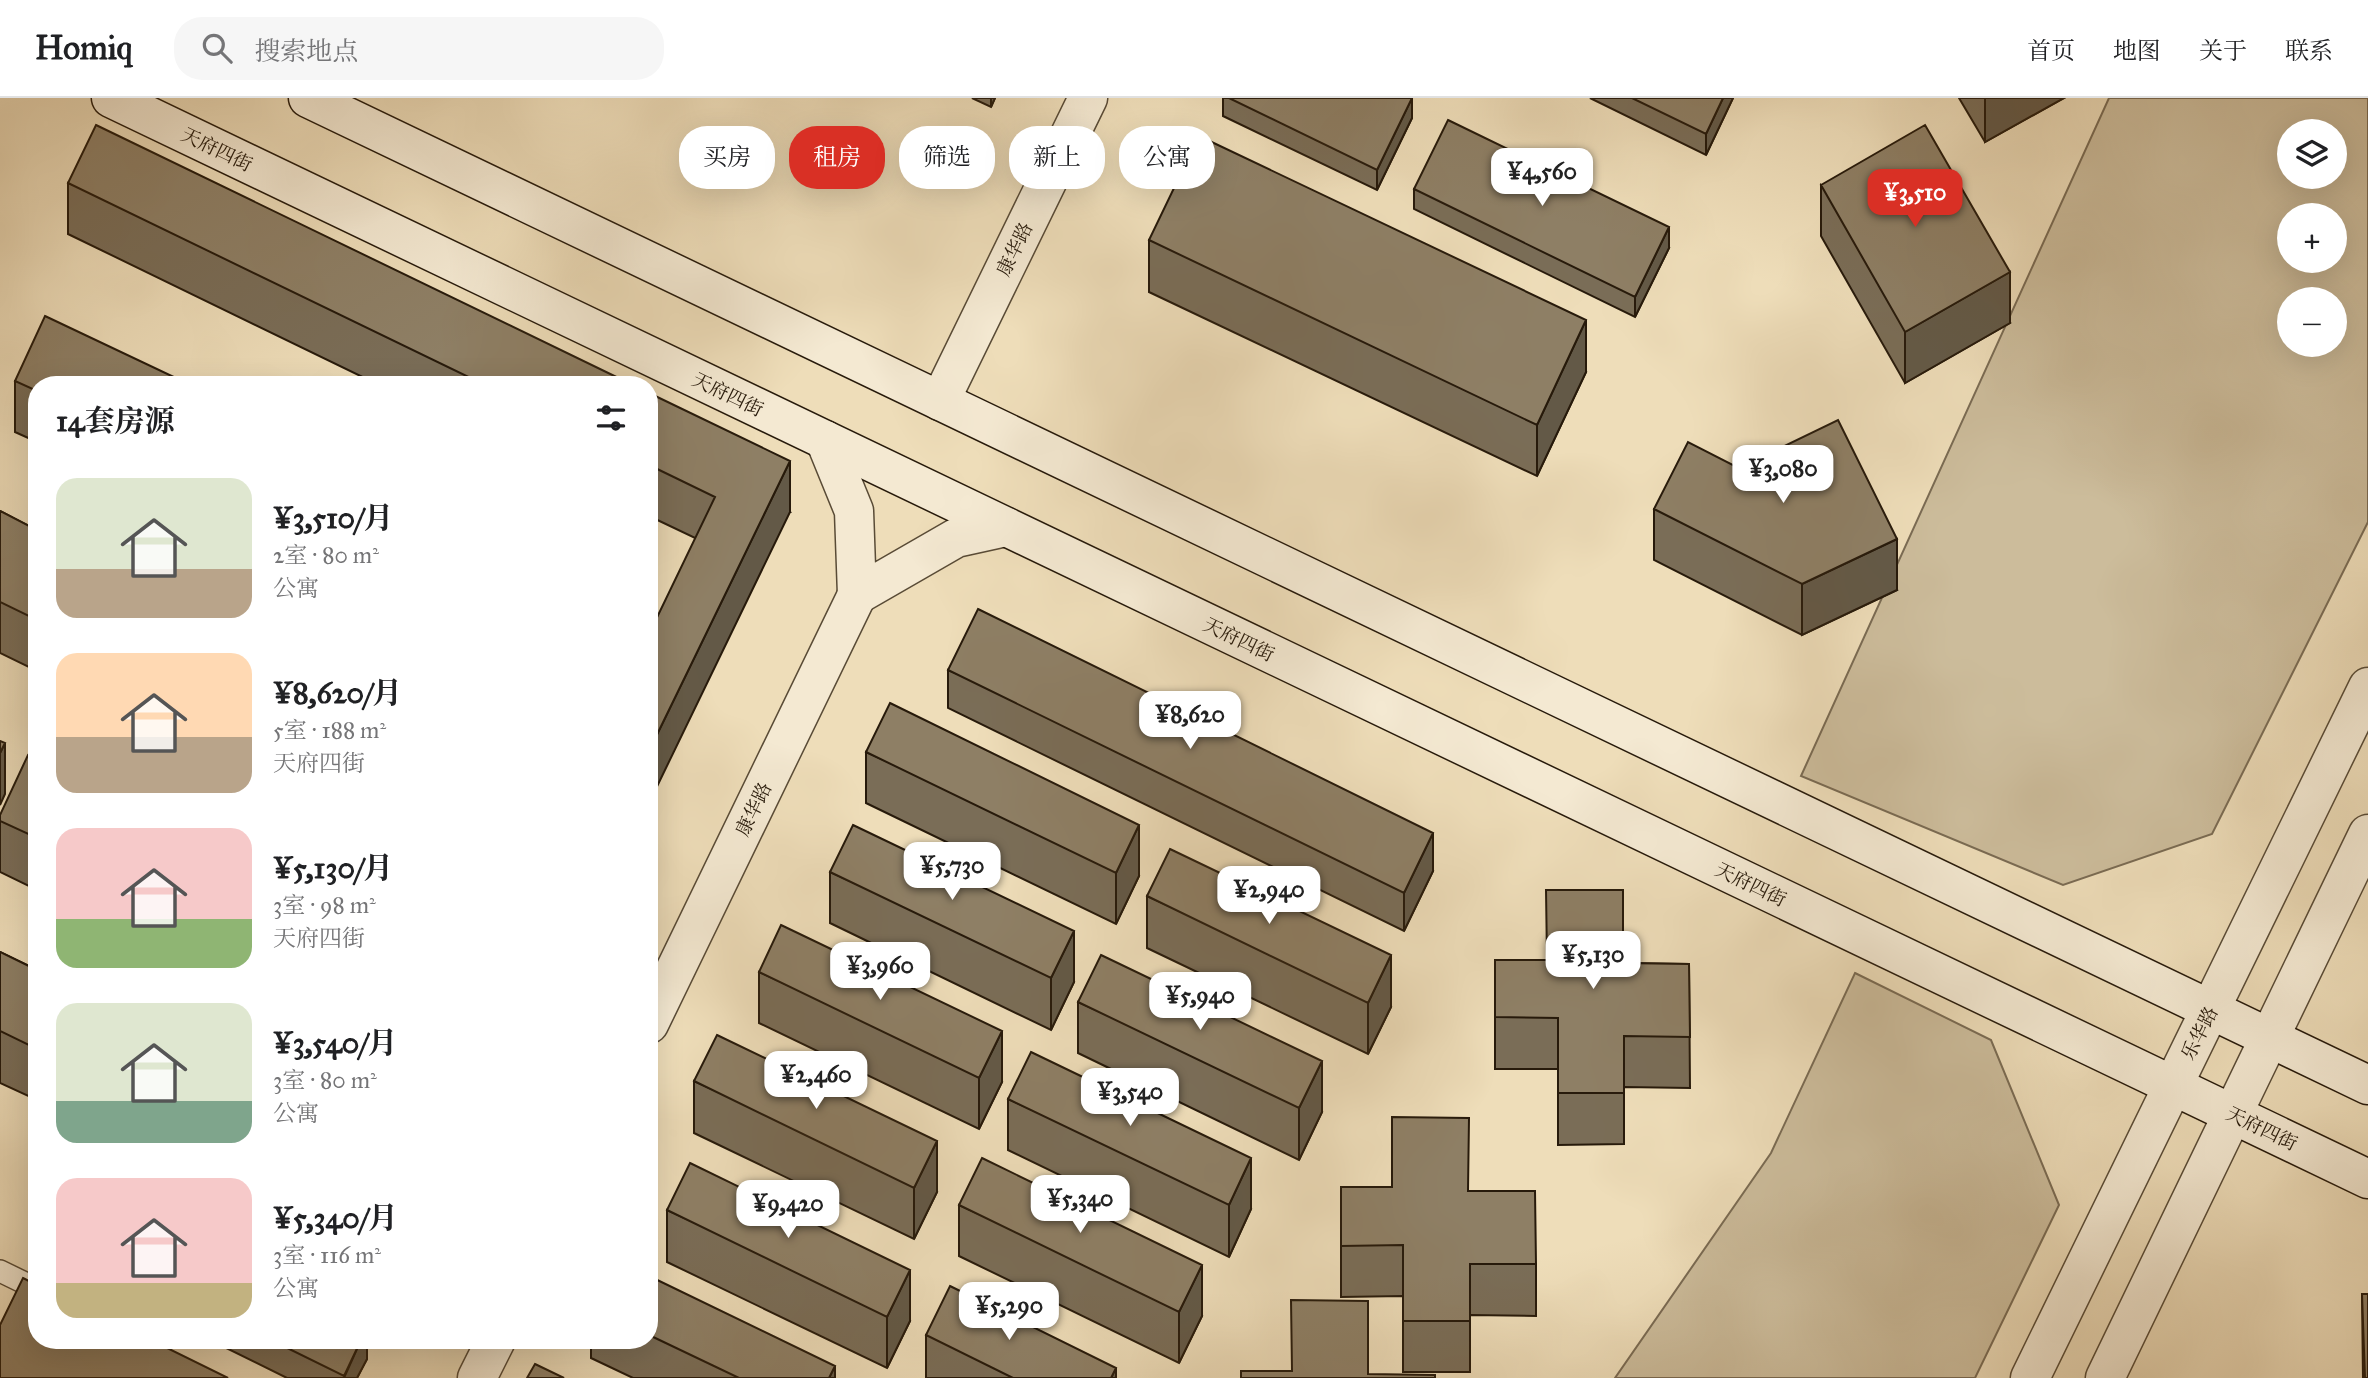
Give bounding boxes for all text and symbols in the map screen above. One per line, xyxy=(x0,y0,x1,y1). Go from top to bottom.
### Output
search box xyxy=(174,17,664,80)
text: Homiq xyxy=(35,28,132,68)
icon: search xyxy=(198,29,236,67)
text: 搜索地点 xyxy=(254,35,358,67)
text: 首页 xyxy=(2027,36,2075,66)
text: 地图 xyxy=(2113,36,2161,66)
text: 关于 xyxy=(2199,36,2247,66)
text: 联系 xyxy=(2285,36,2333,66)
map controls xyxy=(2277,119,2347,357)
button: layers xyxy=(2277,119,2347,189)
street label: 天府四街 xyxy=(178,122,256,176)
chip: 买房 xyxy=(679,126,775,189)
chip: 租房 xyxy=(789,126,885,189)
chip: 筛选 xyxy=(899,126,995,189)
chip: 新上 xyxy=(1009,126,1105,189)
chip: 公寓 xyxy=(1119,126,1215,189)
pin: ¥4,560 xyxy=(1485,148,1599,208)
text: ¥4,560 xyxy=(1507,157,1577,185)
pin: ¥3,510 xyxy=(1858,170,1972,229)
text: ¥3,510 xyxy=(1884,178,1946,206)
button: + xyxy=(2277,203,2347,273)
street label: 康华路 xyxy=(992,219,1037,280)
button: − xyxy=(2277,287,2347,357)
street label: 天府四街 xyxy=(689,367,767,421)
icon: filters xyxy=(592,399,630,437)
text: 14套房源 xyxy=(56,403,175,439)
pin: ¥3,080 xyxy=(1726,446,1840,505)
text: ¥3,080 xyxy=(1748,454,1818,482)
text: ¥3,510/月 xyxy=(273,500,393,536)
icon: home xyxy=(112,506,196,590)
text: 2室 · 80 m² xyxy=(273,541,379,569)
text: 公寓 xyxy=(273,574,319,602)
street label: 天府四街 xyxy=(1200,612,1278,666)
text: ¥8,620/月 xyxy=(273,675,402,711)
icon: home xyxy=(112,681,196,765)
pin: ¥8,620 xyxy=(1133,692,1247,751)
text: ¥8,620 xyxy=(1155,700,1225,728)
text: 5室 · 188 m² xyxy=(273,716,386,744)
text: 天府四街 xyxy=(273,749,365,777)
street label: 康华路 xyxy=(731,779,776,840)
pin: ¥5,730 xyxy=(895,842,1009,902)
text: ¥5,130/月 xyxy=(273,850,393,886)
text: ¥5,730 xyxy=(920,851,984,879)
icon: home xyxy=(112,856,196,940)
street label: 天府四街 xyxy=(1712,857,1790,911)
pin: ¥2,940 xyxy=(1212,866,1326,926)
text: ¥2,940 xyxy=(1233,875,1305,903)
text: 3室 · 98 m² xyxy=(273,891,376,919)
text: 天府四街 xyxy=(273,924,365,952)
pin: ¥5,130 xyxy=(1536,932,1650,991)
text: ¥5,130 xyxy=(1562,940,1624,968)
pin: ¥3,960 xyxy=(823,942,937,1002)
text: ¥3,960 xyxy=(846,951,914,979)
pin: ¥5,940 xyxy=(1143,972,1257,1032)
text: ¥5,940 xyxy=(1165,981,1235,1009)
street label: 乐华路 xyxy=(2176,1003,2223,1064)
text: ¥3,540/月 xyxy=(273,1025,397,1061)
icon: home xyxy=(112,1031,196,1115)
pin: ¥2,460 xyxy=(759,1052,873,1111)
text: ¥2,460 xyxy=(780,1060,852,1088)
text: 3室 · 80 m² xyxy=(273,1066,377,1094)
pin: ¥3,540 xyxy=(1073,1068,1187,1128)
text: ¥3,540 xyxy=(1097,1077,1163,1105)
text: 公寓 xyxy=(273,1099,319,1127)
street label: 天府四街 xyxy=(2223,1101,2301,1155)
pin: ¥5,340 xyxy=(1023,1176,1137,1235)
pin: ¥9,420 xyxy=(731,1180,845,1240)
text: ¥5,340 xyxy=(1047,1184,1113,1212)
text: ¥9,420 xyxy=(752,1189,824,1217)
text: ¥5,340/月 xyxy=(273,1200,398,1236)
icon: home xyxy=(112,1206,196,1290)
text: 3室 · 116 m² xyxy=(273,1241,381,1269)
text: 公寓 xyxy=(273,1274,319,1302)
pin: ¥5,290 xyxy=(952,1282,1066,1342)
text: ¥5,290 xyxy=(975,1291,1043,1319)

